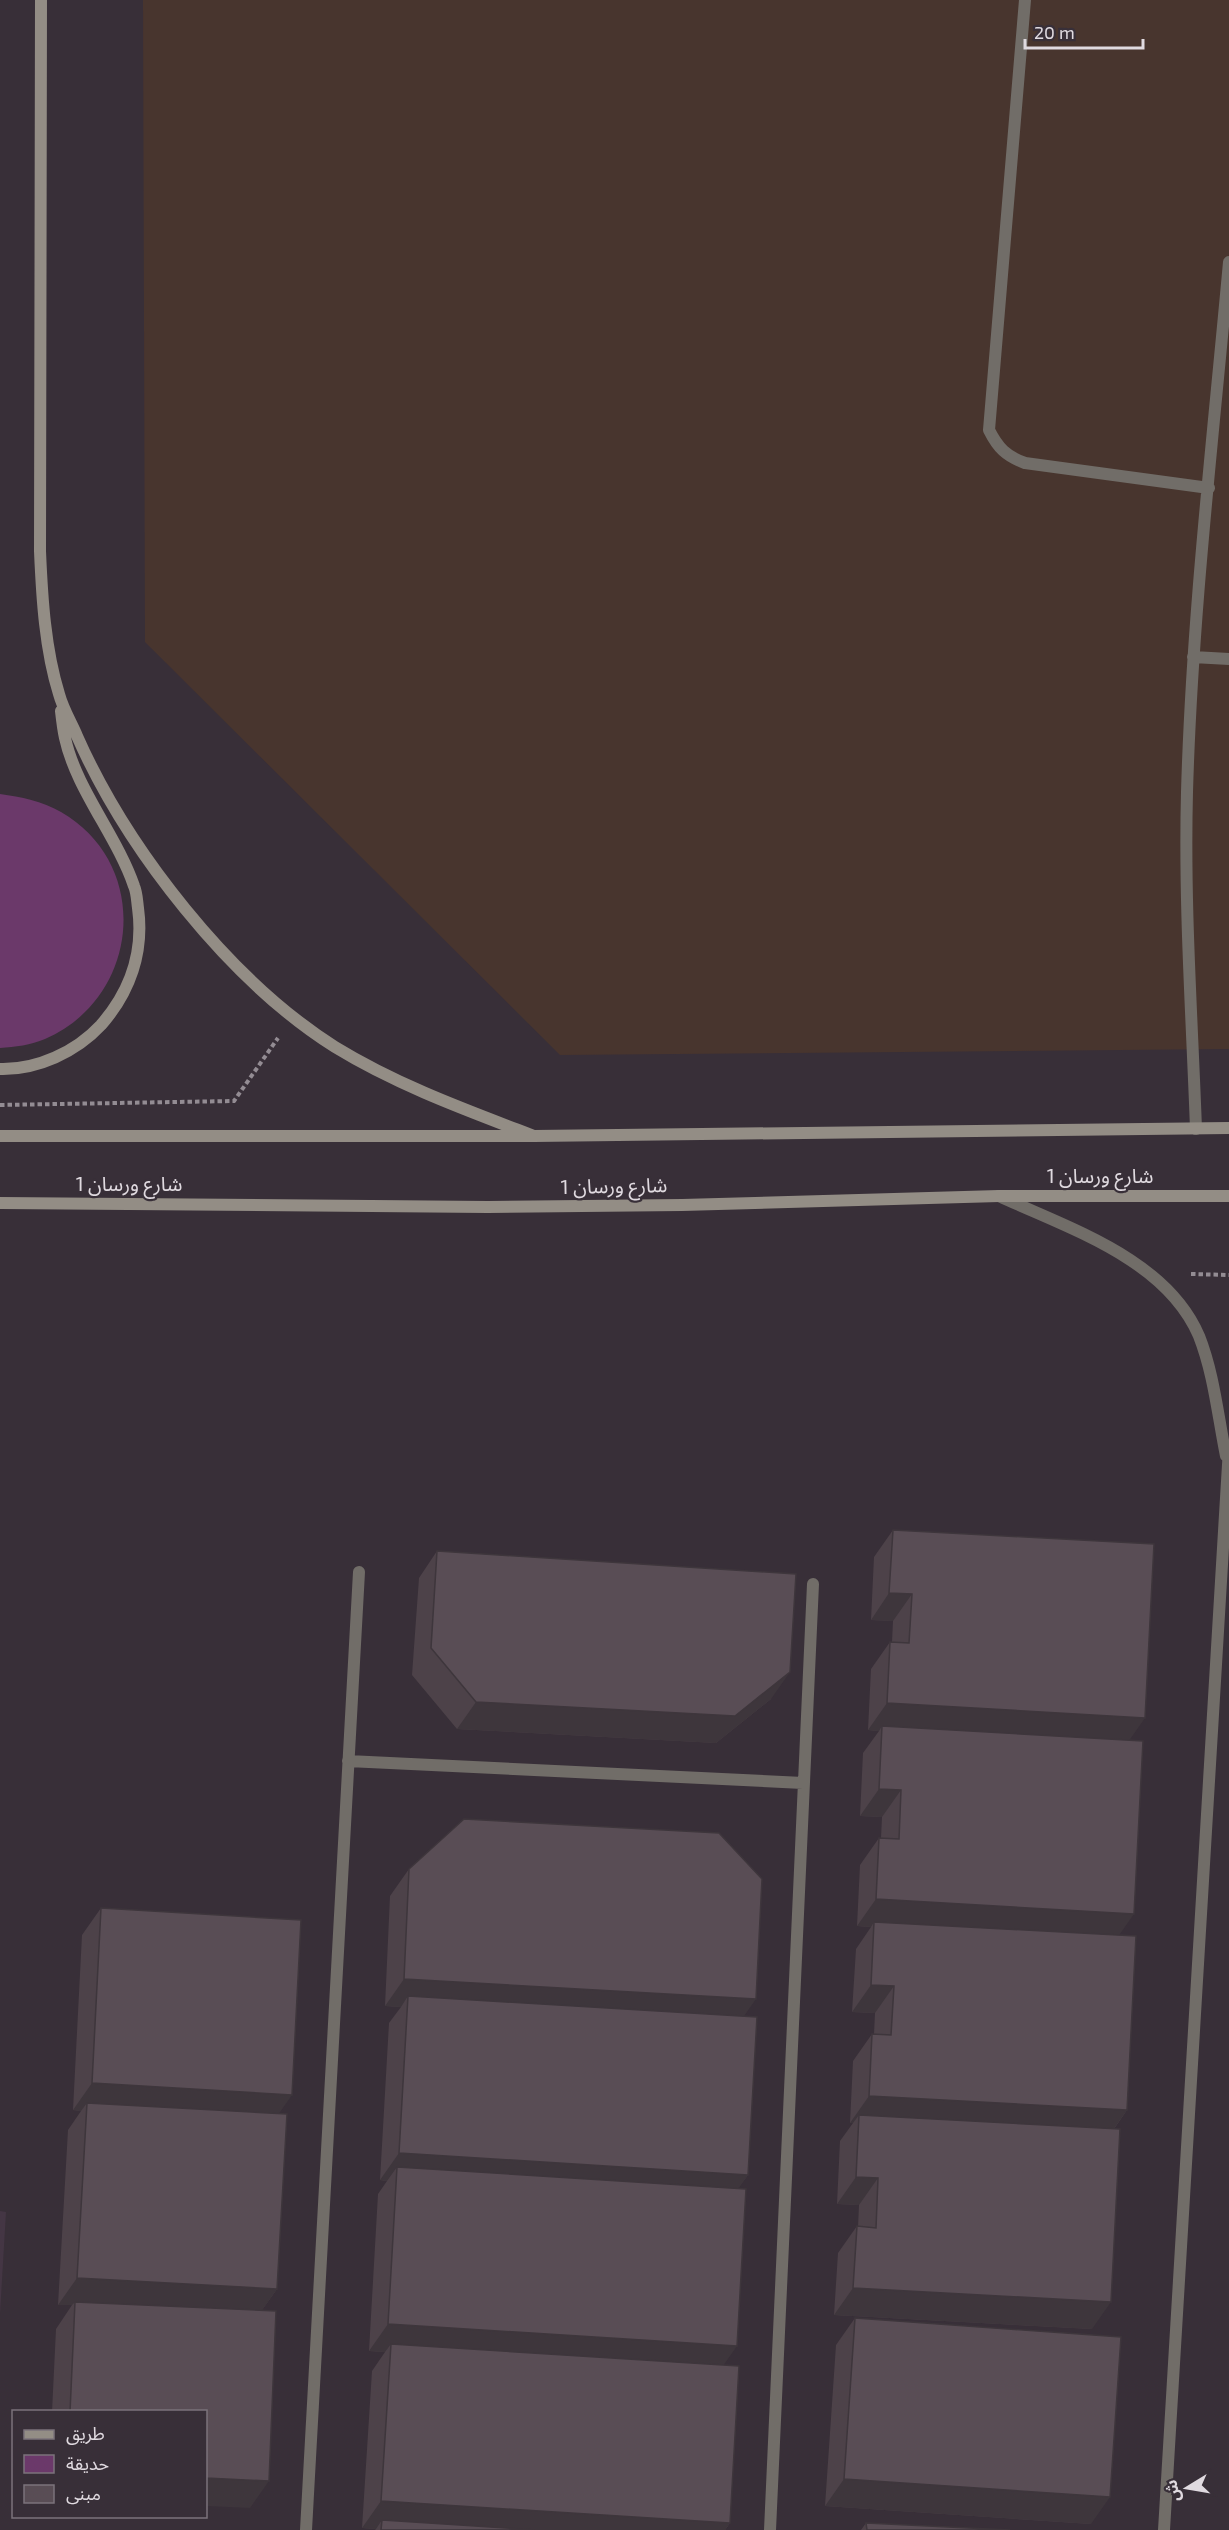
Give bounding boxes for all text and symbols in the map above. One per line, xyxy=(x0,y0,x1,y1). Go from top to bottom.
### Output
scale bar xyxy=(1025,12,1144,50)
text: 20 m xyxy=(1034,21,1075,43)
street label: شارع ورسان 1 xyxy=(1047,1163,1153,1191)
street label: شارع ورسان 1 xyxy=(76,1171,182,1199)
street label: شارع ورسان 1 xyxy=(560,1172,668,1202)
legend xyxy=(12,2410,207,2518)
text: طريق xyxy=(66,2422,105,2445)
text: حديقة xyxy=(66,2452,109,2474)
north arrow xyxy=(1157,2458,1217,2518)
text: ش xyxy=(1160,2478,1184,2504)
text: مبنى xyxy=(66,2482,101,2505)

